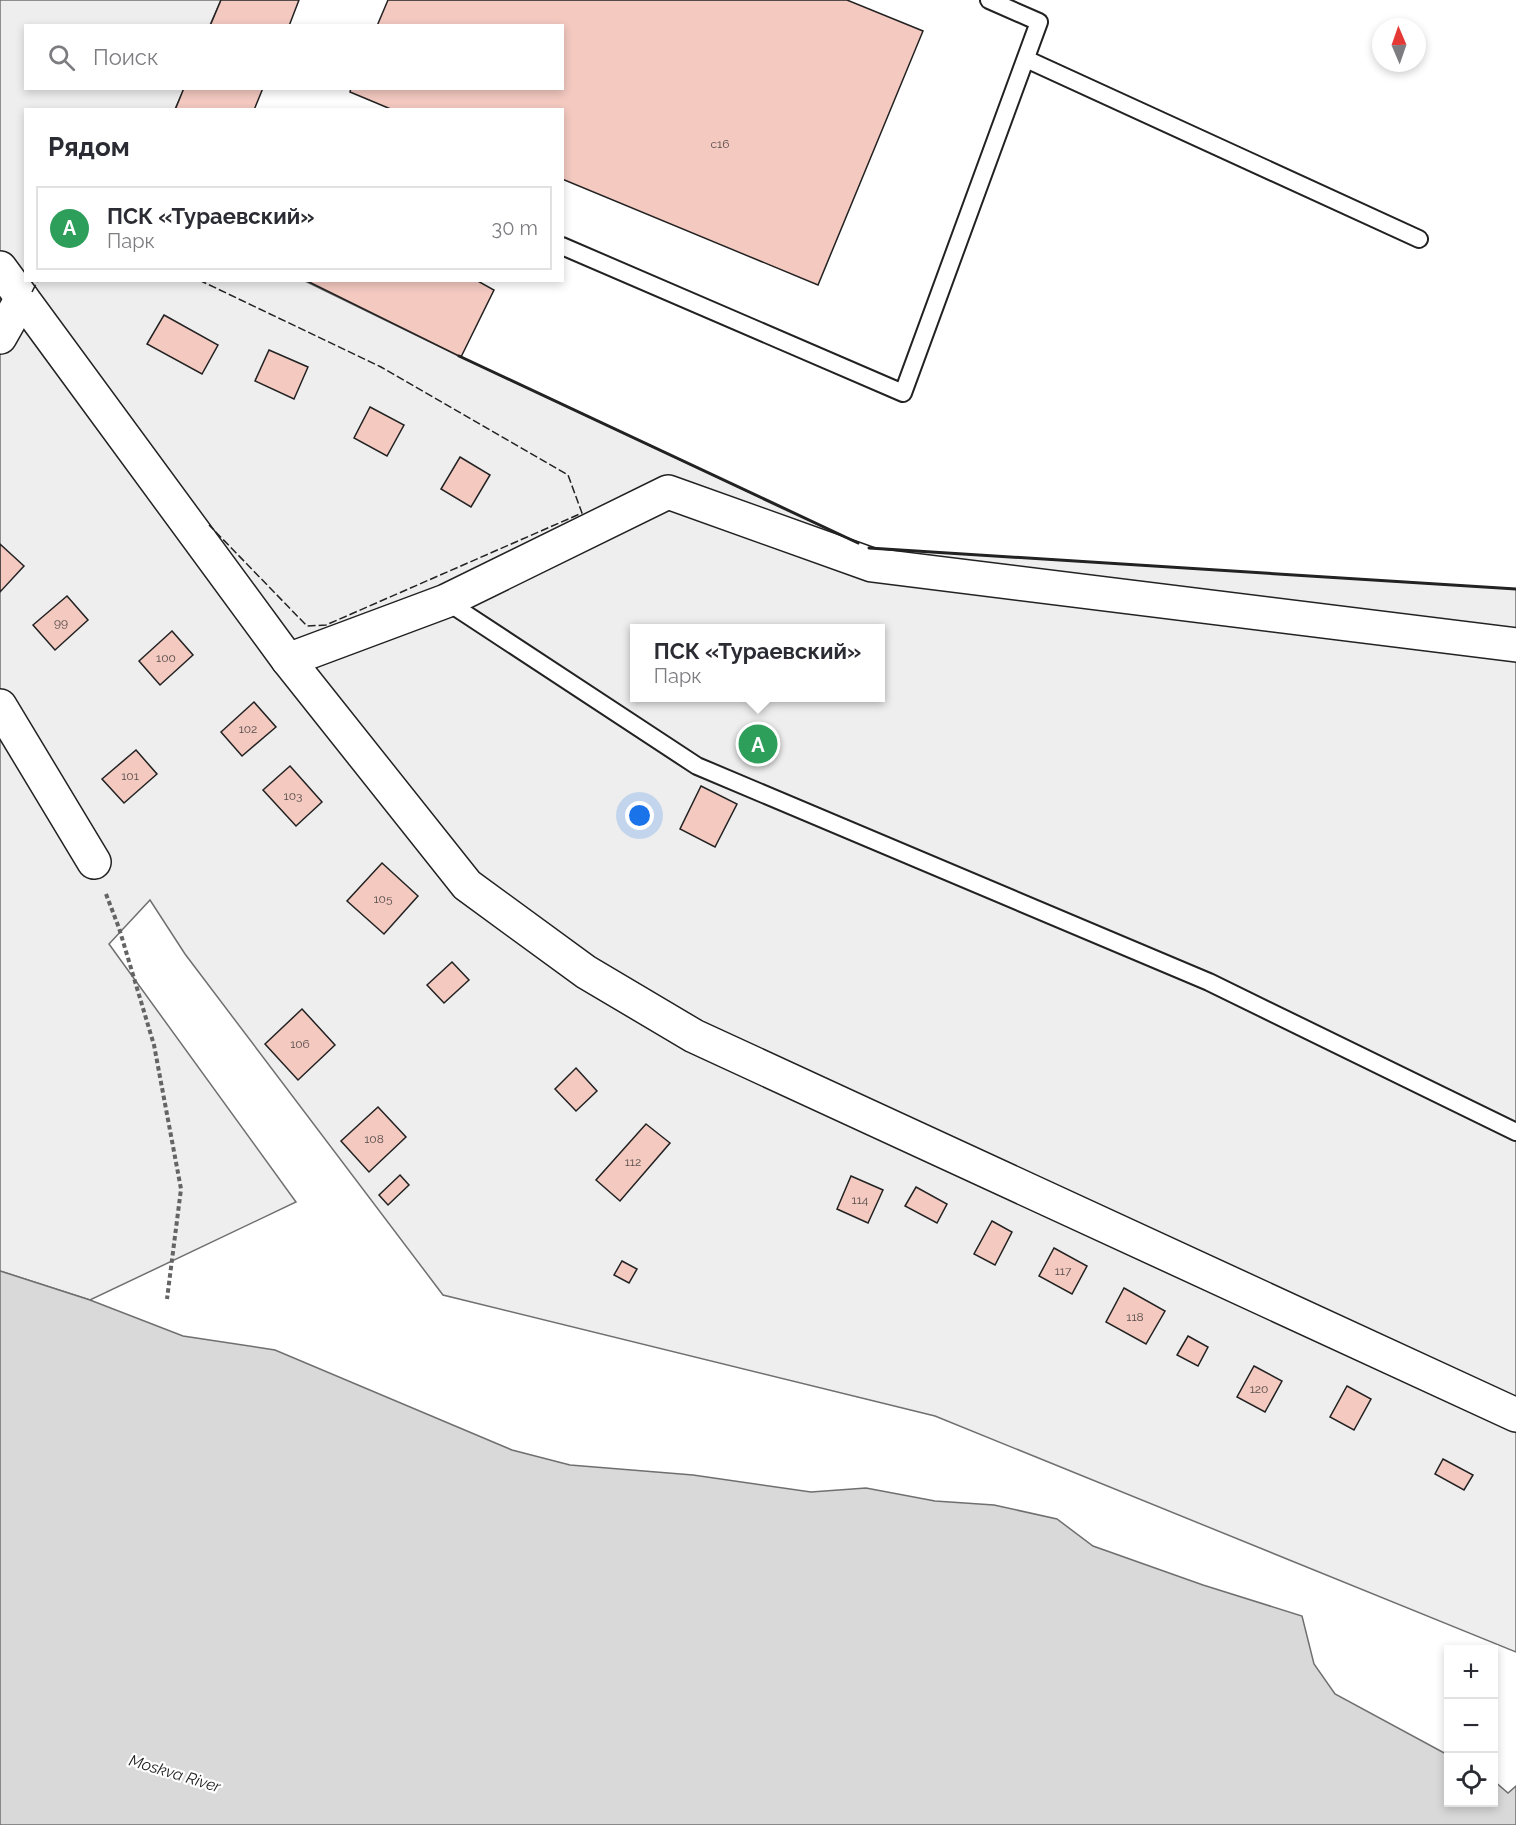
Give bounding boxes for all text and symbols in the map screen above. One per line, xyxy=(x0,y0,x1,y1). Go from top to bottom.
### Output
north arrow xyxy=(1372,18,1426,72)
search box xyxy=(24,24,564,90)
icon: search xyxy=(45,41,78,74)
text: Поиск xyxy=(93,44,158,70)
text: Рядом xyxy=(48,132,130,162)
house number: с16 xyxy=(711,137,729,151)
text: ПСК «Тураевский» xyxy=(107,203,315,229)
text: A xyxy=(63,216,76,240)
text: 30 m xyxy=(492,216,538,240)
text: Парк xyxy=(107,229,155,253)
house number: 99 xyxy=(54,616,68,630)
popup xyxy=(630,624,885,702)
text: ПСК «Тураевский» xyxy=(654,638,861,664)
house number: 100 xyxy=(156,651,176,665)
text: Парк xyxy=(654,664,702,688)
house number: 102 xyxy=(239,722,257,736)
pin: A xyxy=(738,722,777,766)
house number: 101 xyxy=(121,769,139,783)
house number: 103 xyxy=(284,789,302,803)
your location xyxy=(625,801,654,830)
house number: 105 xyxy=(373,892,393,906)
house number: 106 xyxy=(290,1037,310,1051)
house number: 108 xyxy=(364,1132,384,1146)
house number: 112 xyxy=(625,1155,641,1169)
house number: 114 xyxy=(852,1193,869,1207)
house number: 117 xyxy=(1055,1264,1072,1278)
house number: 118 xyxy=(1126,1310,1144,1324)
house number: 120 xyxy=(1250,1382,1268,1396)
map controls xyxy=(1444,1645,1498,1807)
button: + xyxy=(1444,1645,1498,1699)
button: − xyxy=(1444,1699,1498,1753)
water label: Moskva River xyxy=(127,1751,223,1797)
button: locate xyxy=(1444,1753,1498,1807)

